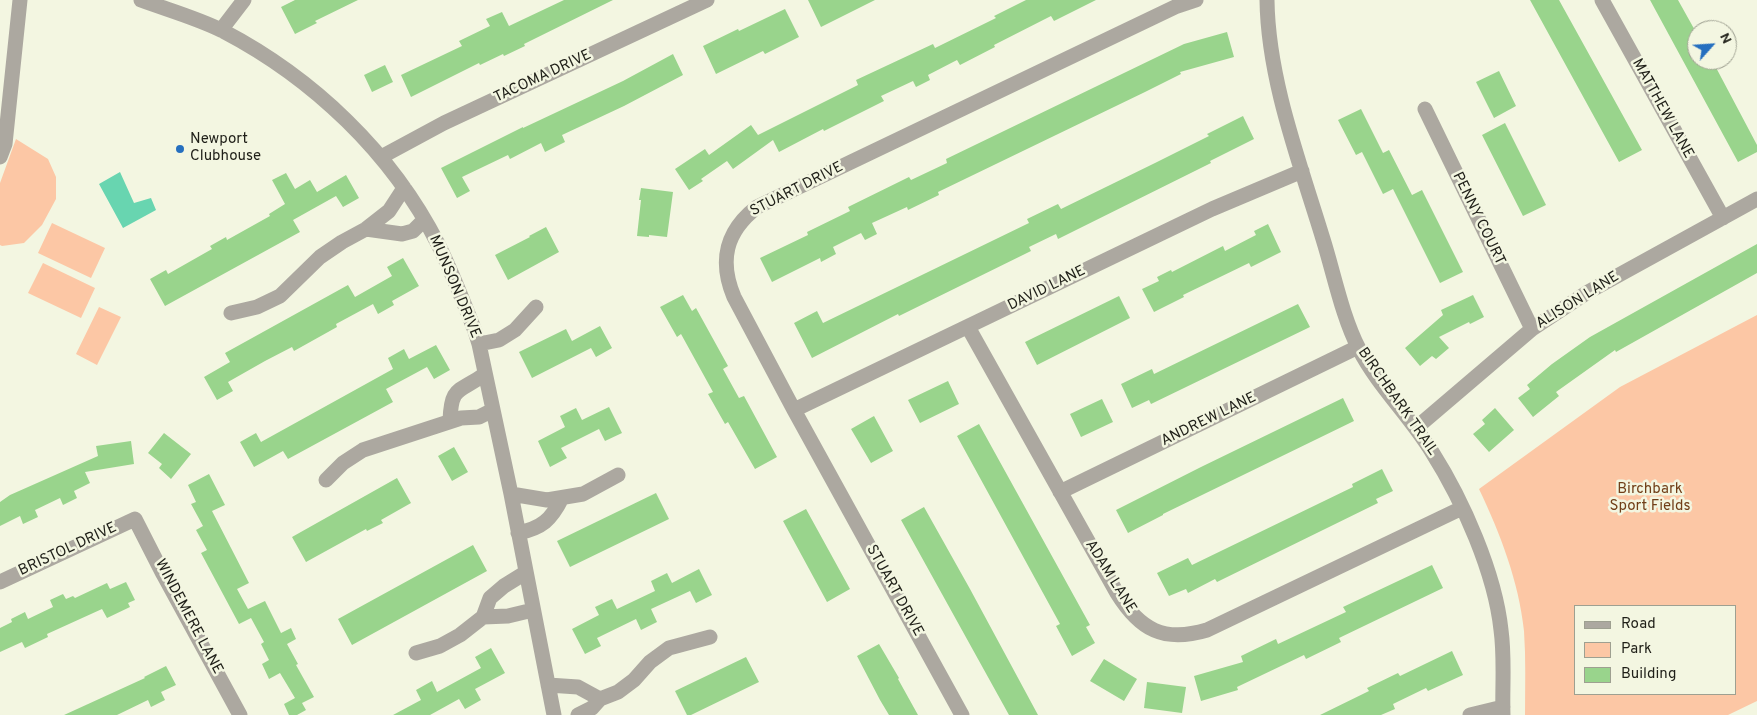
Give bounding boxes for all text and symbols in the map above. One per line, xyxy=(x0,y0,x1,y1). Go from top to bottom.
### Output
north arrow xyxy=(1687,20,1737,70)
text: N xyxy=(1715,30,1735,47)
street label: TACOMA DRIVE xyxy=(492,47,594,107)
street label: MATTHEW LANE xyxy=(1627,56,1697,162)
place label: Newport Clubhouse xyxy=(190,131,261,166)
marker: Newport Clubhouse xyxy=(174,143,186,155)
street label: STUART DRIVE xyxy=(748,159,846,221)
street label: PENNY COURT xyxy=(1448,169,1508,269)
street label: MUNSON DRIVE xyxy=(424,233,484,341)
street label: DAVID LANE xyxy=(1005,262,1089,316)
street label: ALISON LANE xyxy=(1533,268,1623,334)
street label: BIRCHBARK TRAIL xyxy=(1353,345,1441,459)
street label: ANDREW LANE xyxy=(1158,389,1260,451)
park label: Birchbark Sport Fields xyxy=(1610,481,1690,516)
street label: BRISTOL DRIVE xyxy=(16,519,120,581)
street label: ADAM LANE xyxy=(1080,537,1140,617)
street label: STUART DRIVE xyxy=(861,542,927,640)
street label: WINDEMERE LANE xyxy=(150,556,226,678)
legend xyxy=(1574,605,1737,695)
text: Road xyxy=(1621,615,1656,634)
text: Park xyxy=(1621,640,1652,659)
text: Building xyxy=(1621,665,1676,684)

